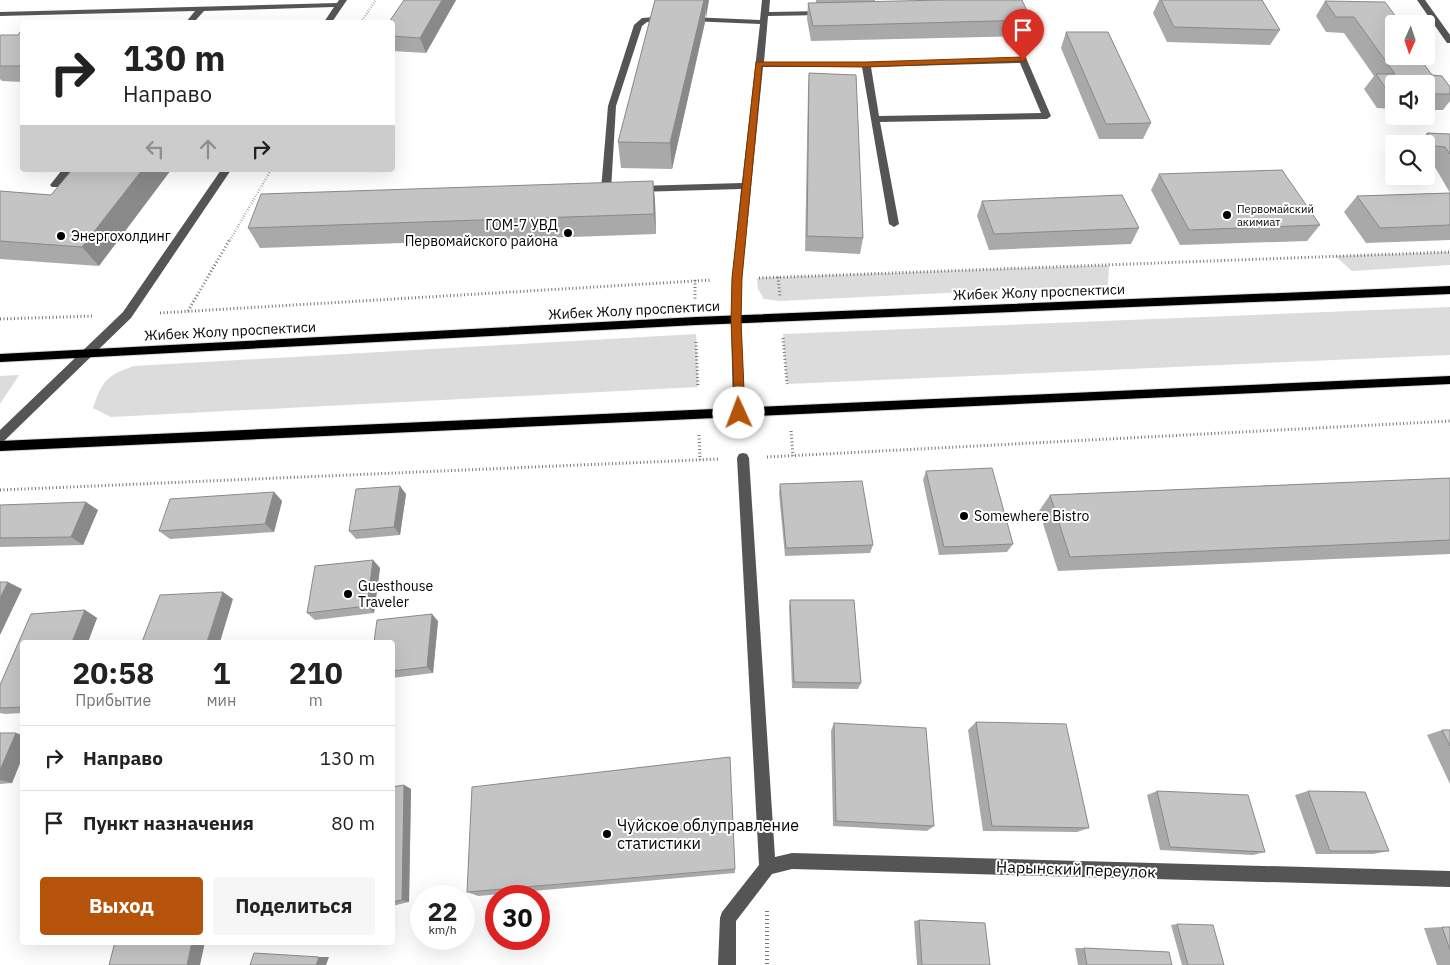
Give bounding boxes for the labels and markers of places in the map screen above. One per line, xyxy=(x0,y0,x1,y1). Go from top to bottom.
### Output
pin xyxy=(1002,9,1044,60)
place label: Первомайский акимиат xyxy=(1237,202,1314,229)
marker: Первомайский акимиат xyxy=(1221,209,1233,221)
place label: ГОМ-7 УВД Первомайского района xyxy=(405,216,559,250)
place label: Энергохолдинг xyxy=(71,227,171,245)
marker: ГОМ-7 УВД Первомайского района xyxy=(562,227,574,239)
marker: Энергохолдинг xyxy=(55,230,67,242)
place label: Somewhere Bistro xyxy=(974,507,1090,525)
marker: Somewhere Bistro xyxy=(958,510,970,522)
place label: Guesthouse Traveler xyxy=(358,577,434,611)
marker: Guesthouse Traveler xyxy=(342,588,354,600)
place label: Чуйское облуправление статистики xyxy=(617,815,799,853)
marker: Чуйское облуправление статистики xyxy=(601,828,613,840)

